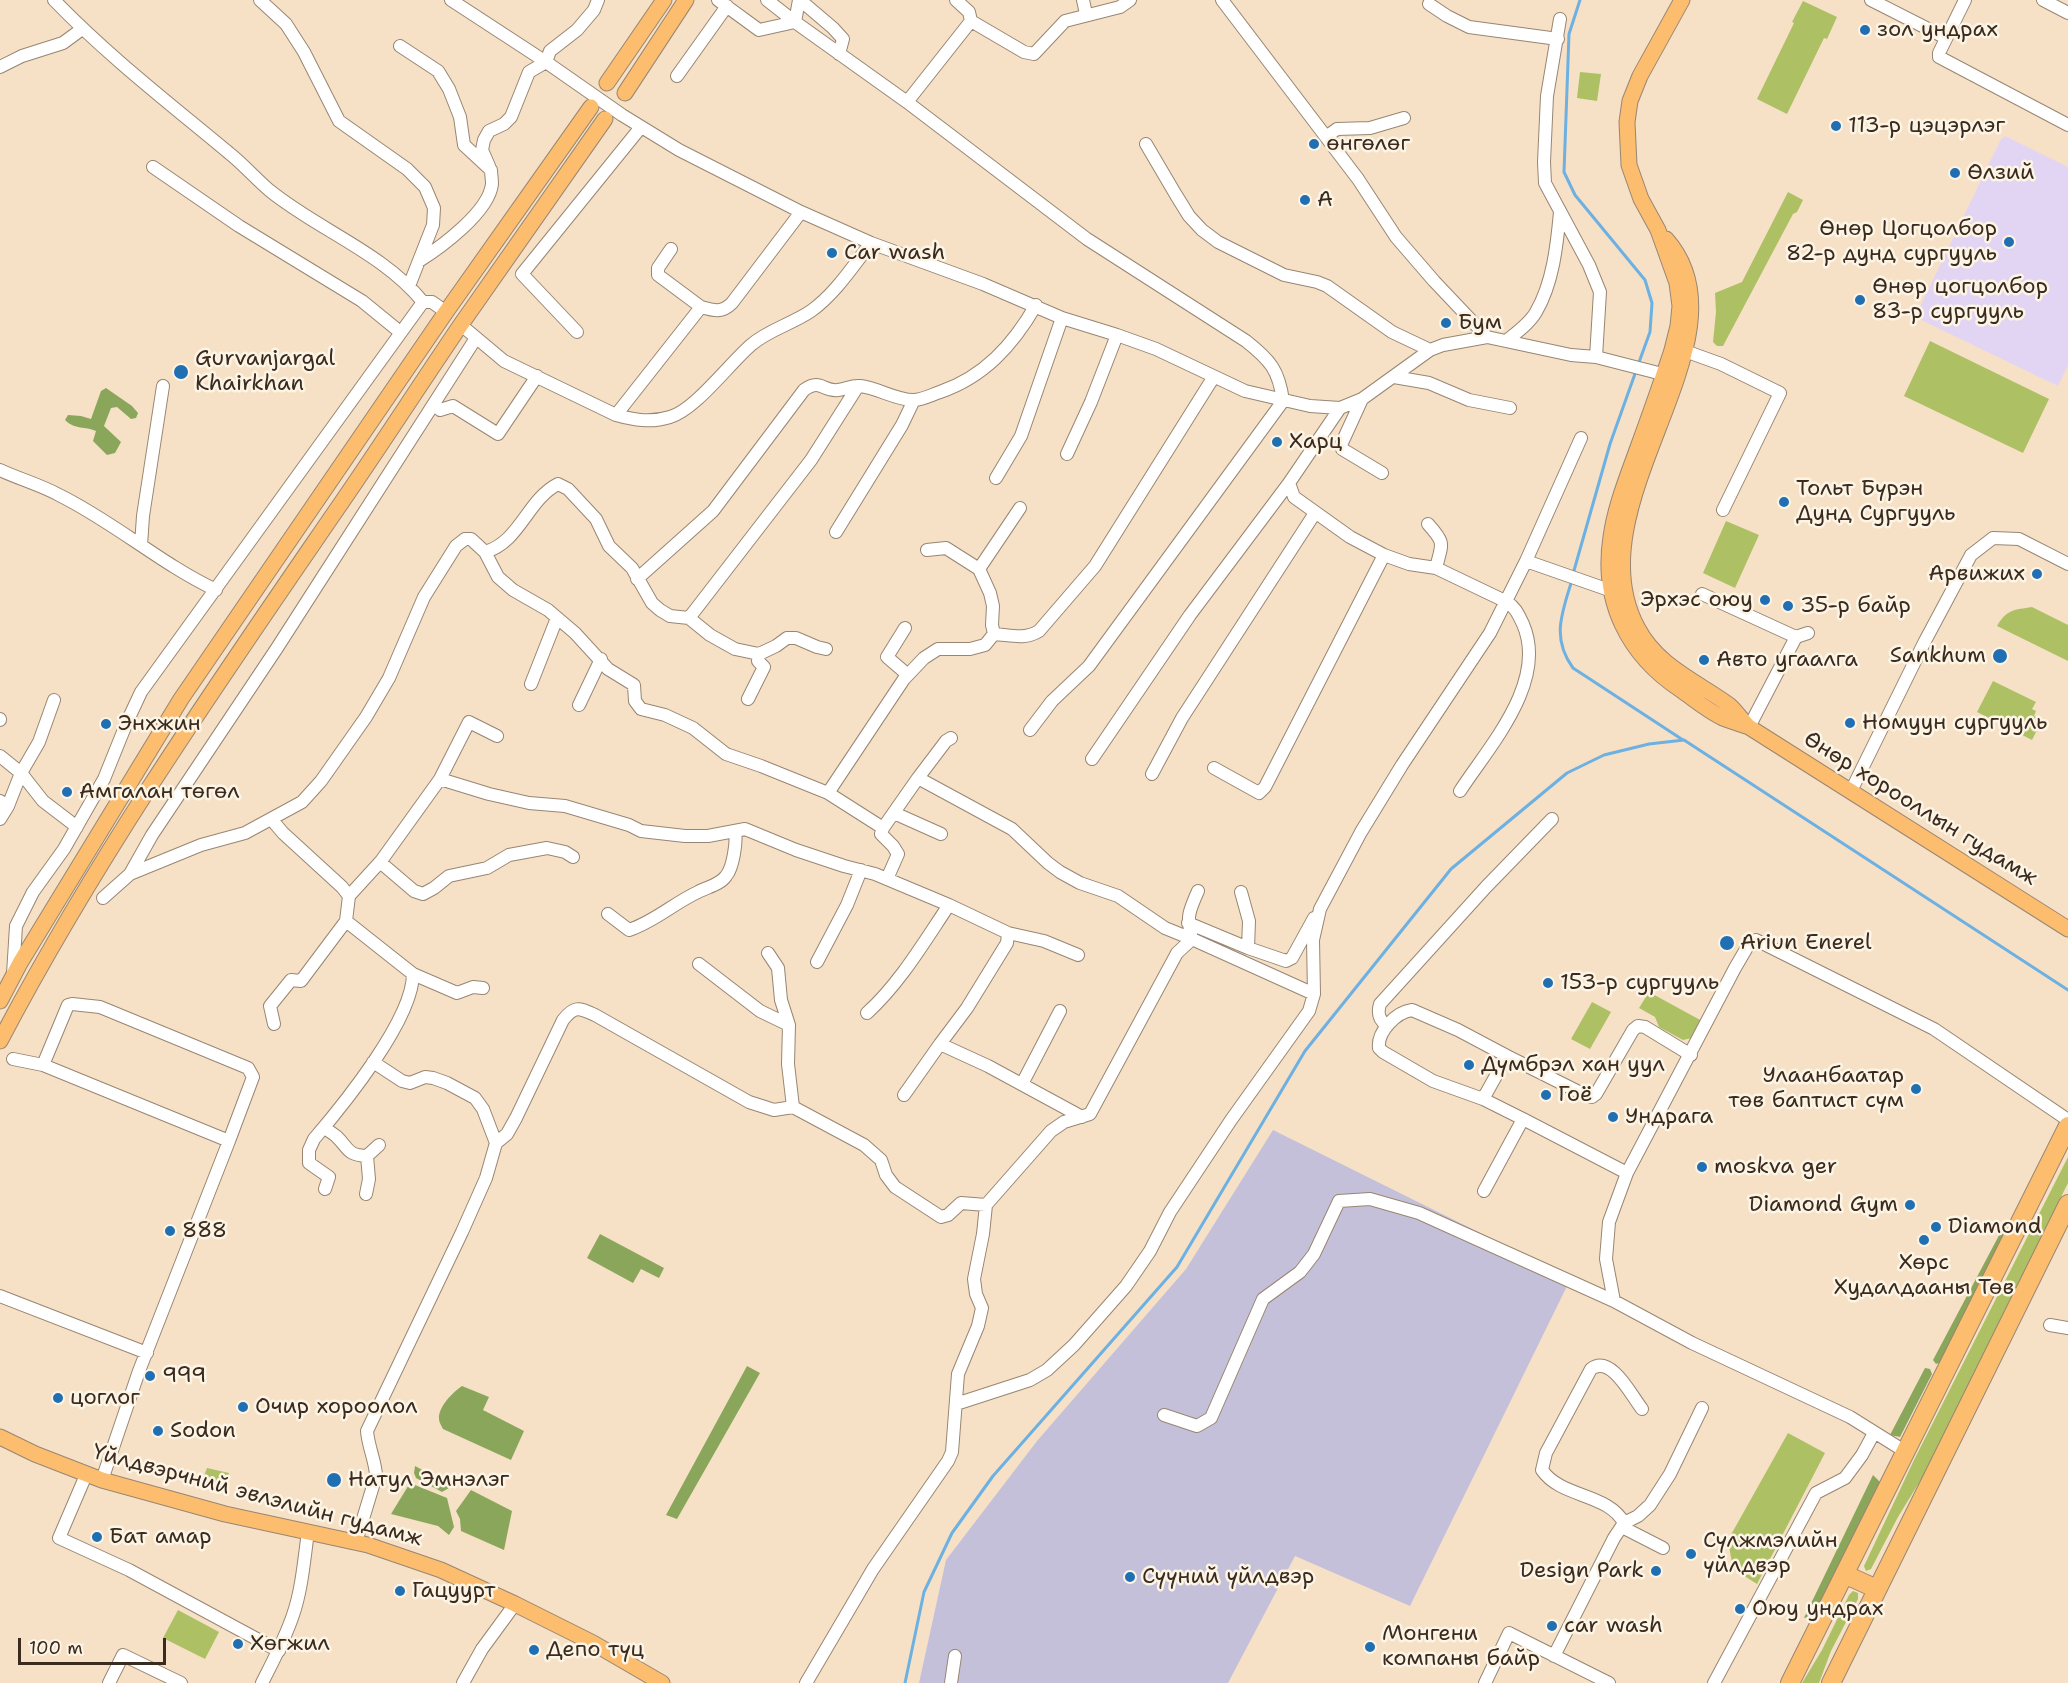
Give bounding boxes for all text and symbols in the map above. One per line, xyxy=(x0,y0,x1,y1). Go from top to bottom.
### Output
place label: зол ундрах xyxy=(1877,17,1998,43)
marker: зол ундрах xyxy=(1858,23,1872,37)
place label: 113-р цэцэрлэг xyxy=(1848,113,2005,139)
marker: 113-р цэцэрлэг xyxy=(1829,119,1843,133)
place label: өнгөлөг xyxy=(1326,131,1410,157)
marker: өнгөлөг xyxy=(1307,137,1321,151)
place label: Өлзий xyxy=(1967,160,2034,186)
marker: Өлзий xyxy=(1948,166,1962,180)
place label: A xyxy=(1317,187,1333,213)
marker: A xyxy=(1298,193,1312,207)
place label: Өнөр Цогцолбор 82-р дунд сургууль xyxy=(1786,216,1997,268)
marker: Өнөр Цогцолбор 82-р дунд сургууль xyxy=(2002,235,2016,249)
place label: Car wash xyxy=(844,240,945,266)
marker: Car wash xyxy=(825,246,839,260)
place label: Өнөр цогцолбор 83-р сургууль xyxy=(1872,274,2048,326)
marker: Өнөр цогцолбор 83-р сургууль xyxy=(1853,293,1867,307)
place label: Бум xyxy=(1458,310,1502,336)
marker: Бум xyxy=(1439,316,1453,330)
place label: Gurvanjargal Khairkhan xyxy=(195,346,335,398)
marker: Gurvanjargal Khairkhan xyxy=(172,363,190,381)
place label: Харц xyxy=(1289,429,1342,455)
marker: Харц xyxy=(1270,435,1284,449)
place label: Тольт Бүрэн Дунд Сургууль xyxy=(1796,476,1955,528)
marker: Тольт Бүрэн Дунд Сургууль xyxy=(1777,495,1791,509)
place label: Арвижих xyxy=(1928,561,2025,587)
marker: Арвижих xyxy=(2030,567,2044,581)
place label: Эрхэс оюу xyxy=(1641,587,1753,613)
marker: Эрхэс оюу xyxy=(1758,593,1772,607)
place label: 35-р байр xyxy=(1800,593,1911,619)
marker: 35-р байр xyxy=(1781,599,1795,613)
place label: Sankhum xyxy=(1890,643,1986,669)
place label: Авто угаалга xyxy=(1716,647,1858,673)
marker: Sankhum xyxy=(1991,647,2009,665)
marker: Авто угаалга xyxy=(1697,653,1711,667)
place label: Номуун сургууль xyxy=(1862,710,2047,736)
place label: Энхжин xyxy=(118,711,201,737)
marker: Номуун сургууль xyxy=(1843,716,1857,730)
marker: Энхжин xyxy=(99,717,113,731)
street label: Өнөр хорооллын гудамж xyxy=(1798,726,2042,892)
place label: Амгалан төгөл xyxy=(79,779,239,805)
marker: Амгалан төгөл xyxy=(60,785,74,799)
place label: Ariun Enerel xyxy=(1740,930,1872,956)
marker: Ariun Enerel xyxy=(1718,934,1736,952)
place label: 153-р сургууль xyxy=(1560,970,1719,996)
marker: 153-р сургууль xyxy=(1541,976,1555,990)
place label: Дүмбрэл хан уул xyxy=(1481,1052,1665,1078)
marker: Дүмбрэл хан уул xyxy=(1462,1058,1476,1072)
place label: Улаанбаатар төв баптист сүм xyxy=(1728,1063,1904,1114)
place label: Гоё xyxy=(1558,1082,1593,1108)
marker: Улаанбаатар төв баптист сүм xyxy=(1909,1082,1923,1096)
marker: Гоё xyxy=(1539,1088,1553,1102)
place label: Ундрага xyxy=(1625,1104,1713,1130)
marker: Ундрага xyxy=(1606,1110,1620,1124)
place label: moskva ger xyxy=(1714,1154,1837,1180)
marker: moskva ger xyxy=(1695,1160,1709,1174)
place label: Diamond Gym xyxy=(1749,1192,1898,1218)
marker: Diamond Gym xyxy=(1903,1198,1917,1212)
place label: Diamond xyxy=(1948,1214,2042,1240)
place label: 888 xyxy=(182,1218,227,1244)
marker: Diamond xyxy=(1929,1220,1943,1234)
marker: 888 xyxy=(163,1224,177,1238)
marker: Хөрс Худалдааны Төв xyxy=(1917,1233,1931,1247)
place label: Хөрс Худалдааны Төв xyxy=(1834,1250,2014,1302)
place label: 999 xyxy=(162,1363,206,1389)
marker: 999 xyxy=(143,1369,157,1383)
place label: цоглог xyxy=(70,1385,140,1411)
marker: цоглог xyxy=(51,1391,65,1405)
place label: Очир хороолол xyxy=(255,1394,417,1420)
marker: Очир хороолол xyxy=(236,1400,250,1414)
place label: Sodon xyxy=(170,1418,236,1444)
marker: Sodon xyxy=(151,1424,165,1438)
street label: Үйлдвэрчний эвлэлийн гудамж xyxy=(89,1439,425,1553)
place label: Натул Эмнэлэг xyxy=(348,1467,509,1493)
marker: Натул Эмнэлэг xyxy=(325,1471,343,1489)
place label: Бат амар xyxy=(109,1524,212,1550)
place label: Сүлжмэлийн үйлдвэр xyxy=(1703,1528,1838,1580)
marker: Бат амар xyxy=(90,1530,104,1544)
marker: Сүлжмэлийн үйлдвэр xyxy=(1684,1547,1698,1561)
place label: Design Park xyxy=(1520,1558,1644,1584)
place label: Сүүний үйлдвэр xyxy=(1142,1564,1314,1590)
marker: Design Park xyxy=(1649,1564,1663,1578)
marker: Сүүний үйлдвэр xyxy=(1123,1570,1137,1584)
place label: Гацуурт xyxy=(412,1578,496,1604)
marker: Гацуурт xyxy=(393,1584,407,1598)
place label: Оюу ундрах xyxy=(1752,1596,1883,1622)
marker: Оюу ундрах xyxy=(1733,1602,1747,1616)
place label: car wash xyxy=(1564,1613,1663,1639)
marker: car wash xyxy=(1545,1619,1559,1633)
place label: Монгени компаны байр xyxy=(1382,1621,1540,1672)
scale bar xyxy=(21,1626,170,1664)
place label: Хөгжил xyxy=(250,1631,330,1657)
text: 100 m xyxy=(29,1636,83,1660)
marker: Хөгжил xyxy=(231,1637,245,1651)
place label: Депо түц xyxy=(546,1637,644,1663)
marker: Монгени компаны байр xyxy=(1363,1640,1377,1654)
marker: Депо түц xyxy=(527,1643,541,1657)

